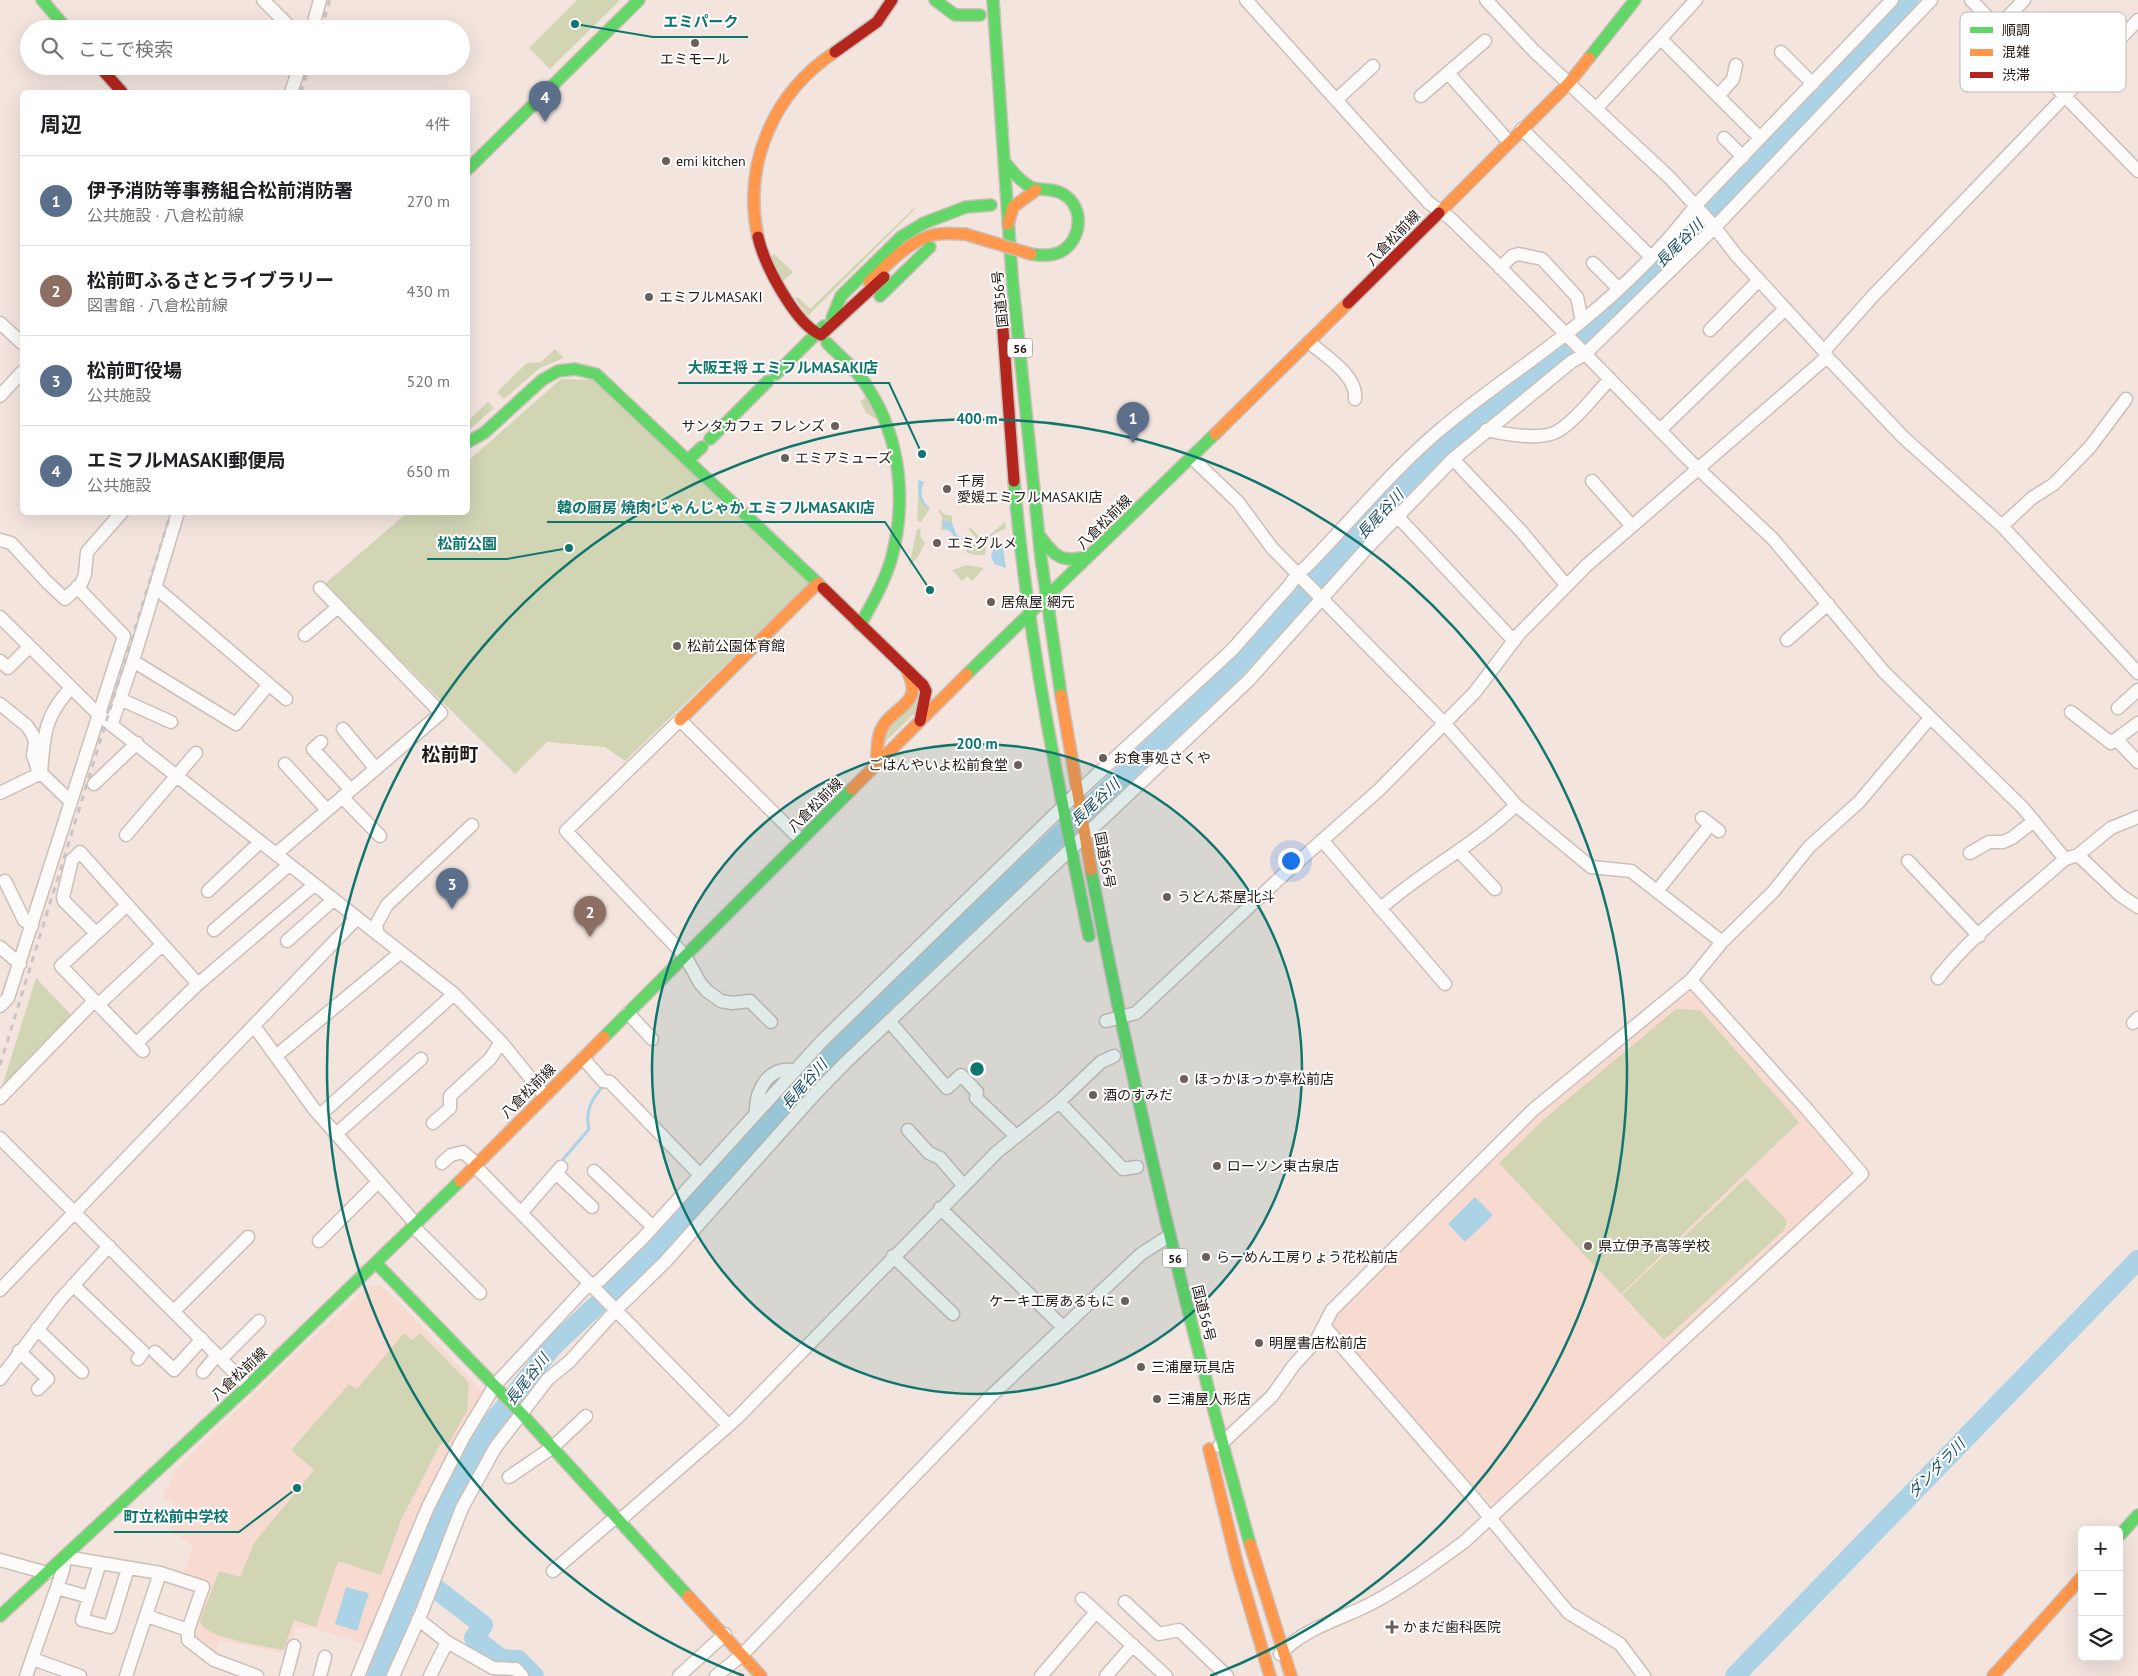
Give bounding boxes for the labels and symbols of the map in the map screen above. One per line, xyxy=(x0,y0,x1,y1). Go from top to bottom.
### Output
callout: エミパーク xyxy=(653,7,748,37)
text: エミパーク xyxy=(663,12,739,31)
legend xyxy=(1960,12,2126,92)
text: 順調 xyxy=(2002,21,2030,39)
marker: エミモール xyxy=(689,37,701,49)
text: 混雑 xyxy=(2002,43,2030,61)
place label: エミモール xyxy=(660,50,730,68)
text: 渋滞 xyxy=(2002,66,2030,84)
pin: 4 xyxy=(529,81,561,122)
place label: emi kitchen xyxy=(676,152,746,170)
marker: emi kitchen xyxy=(660,155,672,167)
street label: 八倉松前線 xyxy=(1362,207,1424,269)
water label: 長尾谷川 xyxy=(1651,214,1708,271)
street label: 国道56号 xyxy=(988,270,1012,328)
place label: エミフルMASAKI xyxy=(659,288,763,306)
marker: エミフルMASAKI xyxy=(643,291,655,303)
road number: 56 xyxy=(1008,338,1032,358)
callout: 大阪王将 エミフルMASAKI店 xyxy=(678,353,889,383)
text: 大阪王将 エミフルMASAKI店 xyxy=(688,358,878,377)
pin: 1 xyxy=(1117,402,1149,443)
text: 400 m xyxy=(956,409,998,428)
place label: サンタカフェ フレンズ xyxy=(682,417,825,435)
marker: サンタカフェ フレンズ xyxy=(829,420,841,432)
place label: エミアミューズ xyxy=(795,449,892,467)
marker: エミアミューズ xyxy=(779,452,791,464)
place label: 千房 愛媛エミフルMASAKI店 xyxy=(957,472,1103,506)
marker: 千房 愛媛エミフルMASAKI店 xyxy=(941,483,953,495)
water label: 長尾谷川 xyxy=(1353,484,1409,542)
street label: 八倉松前線 xyxy=(1073,491,1135,553)
callout: 韓の厨房 焼肉 じゃんじゃか エミフルMASAKI店 xyxy=(547,492,885,522)
text: 韓の厨房 焼肉 じゃんじゃか エミフルMASAKI店 xyxy=(557,498,875,517)
callout: 松前公園 xyxy=(427,529,507,559)
text: 松前公園 xyxy=(437,534,497,553)
place label: エミグルメ xyxy=(947,534,1017,552)
marker: エミグルメ xyxy=(931,537,943,549)
place label: 居魚屋 網元 xyxy=(1001,593,1075,611)
marker: 居魚屋 網元 xyxy=(985,596,997,608)
place label: 松前公園体育館 xyxy=(687,637,785,655)
marker: 松前公園体育館 xyxy=(671,640,683,652)
text: 200 m xyxy=(956,734,998,753)
district label: 松前町 xyxy=(421,742,479,766)
place label: お食事処さくや xyxy=(1113,749,1211,767)
marker: お食事処さくや xyxy=(1097,752,1109,764)
place label: ごはんやいよ松前食堂 xyxy=(868,756,1008,774)
marker: ごはんやいよ松前食堂 xyxy=(1012,759,1024,771)
water label: 長尾谷川 xyxy=(1067,773,1125,829)
street label: 八倉松前線 xyxy=(784,774,846,836)
street label: 国道56号 xyxy=(1091,830,1119,890)
your location xyxy=(1278,848,1304,874)
pin: 3 xyxy=(436,868,468,909)
place label: うどん茶屋北斗 xyxy=(1177,888,1275,906)
marker: うどん茶屋北斗 xyxy=(1161,891,1173,903)
pin: 2 xyxy=(574,896,606,937)
water label: 長尾谷川 xyxy=(777,1054,832,1113)
street label: 八倉松前線 xyxy=(497,1060,559,1122)
centre of rings xyxy=(968,1060,986,1078)
place label: ほっかほっか亭松前店 xyxy=(1194,1070,1334,1088)
marker: ほっかほっか亭松前店 xyxy=(1178,1073,1190,1085)
place label: 酒のすみだ xyxy=(1103,1086,1173,1104)
marker: 酒のすみだ xyxy=(1087,1089,1099,1101)
place label: ローソン東古泉店 xyxy=(1227,1157,1339,1175)
marker: ローソン東古泉店 xyxy=(1211,1160,1223,1172)
place label: 県立伊予高等学校 xyxy=(1598,1237,1710,1255)
marker: 県立伊予高等学校 xyxy=(1582,1240,1594,1252)
road number: 56 xyxy=(1162,1248,1188,1268)
place label: らーめん工房りょう花松前店 xyxy=(1216,1248,1398,1266)
marker: らーめん工房りょう花松前店 xyxy=(1200,1251,1212,1263)
street label: 国道56号 xyxy=(1188,1283,1220,1343)
place label: ケーキ工房あるもに xyxy=(989,1292,1115,1310)
marker: ケーキ工房あるもに xyxy=(1119,1295,1131,1307)
place label: 明屋書店松前店 xyxy=(1269,1334,1367,1352)
marker: 明屋書店松前店 xyxy=(1253,1337,1265,1349)
street label: 八倉松前線 xyxy=(207,1344,271,1404)
water label: 長尾谷川 xyxy=(501,1348,554,1408)
place label: 三浦屋玩具店 xyxy=(1151,1358,1235,1376)
marker: 三浦屋玩具店 xyxy=(1135,1361,1147,1373)
place label: 三浦屋人形店 xyxy=(1167,1390,1251,1408)
marker: 三浦屋人形店 xyxy=(1151,1393,1163,1405)
water label: ダンダラ川 xyxy=(1903,1433,1970,1502)
callout: 町立松前中学校 xyxy=(114,1502,239,1532)
text: 町立松前中学校 xyxy=(123,1507,229,1526)
place label: かまだ歯科医院 xyxy=(1403,1618,1501,1636)
marker: かまだ歯科医院 xyxy=(1385,1620,1399,1634)

